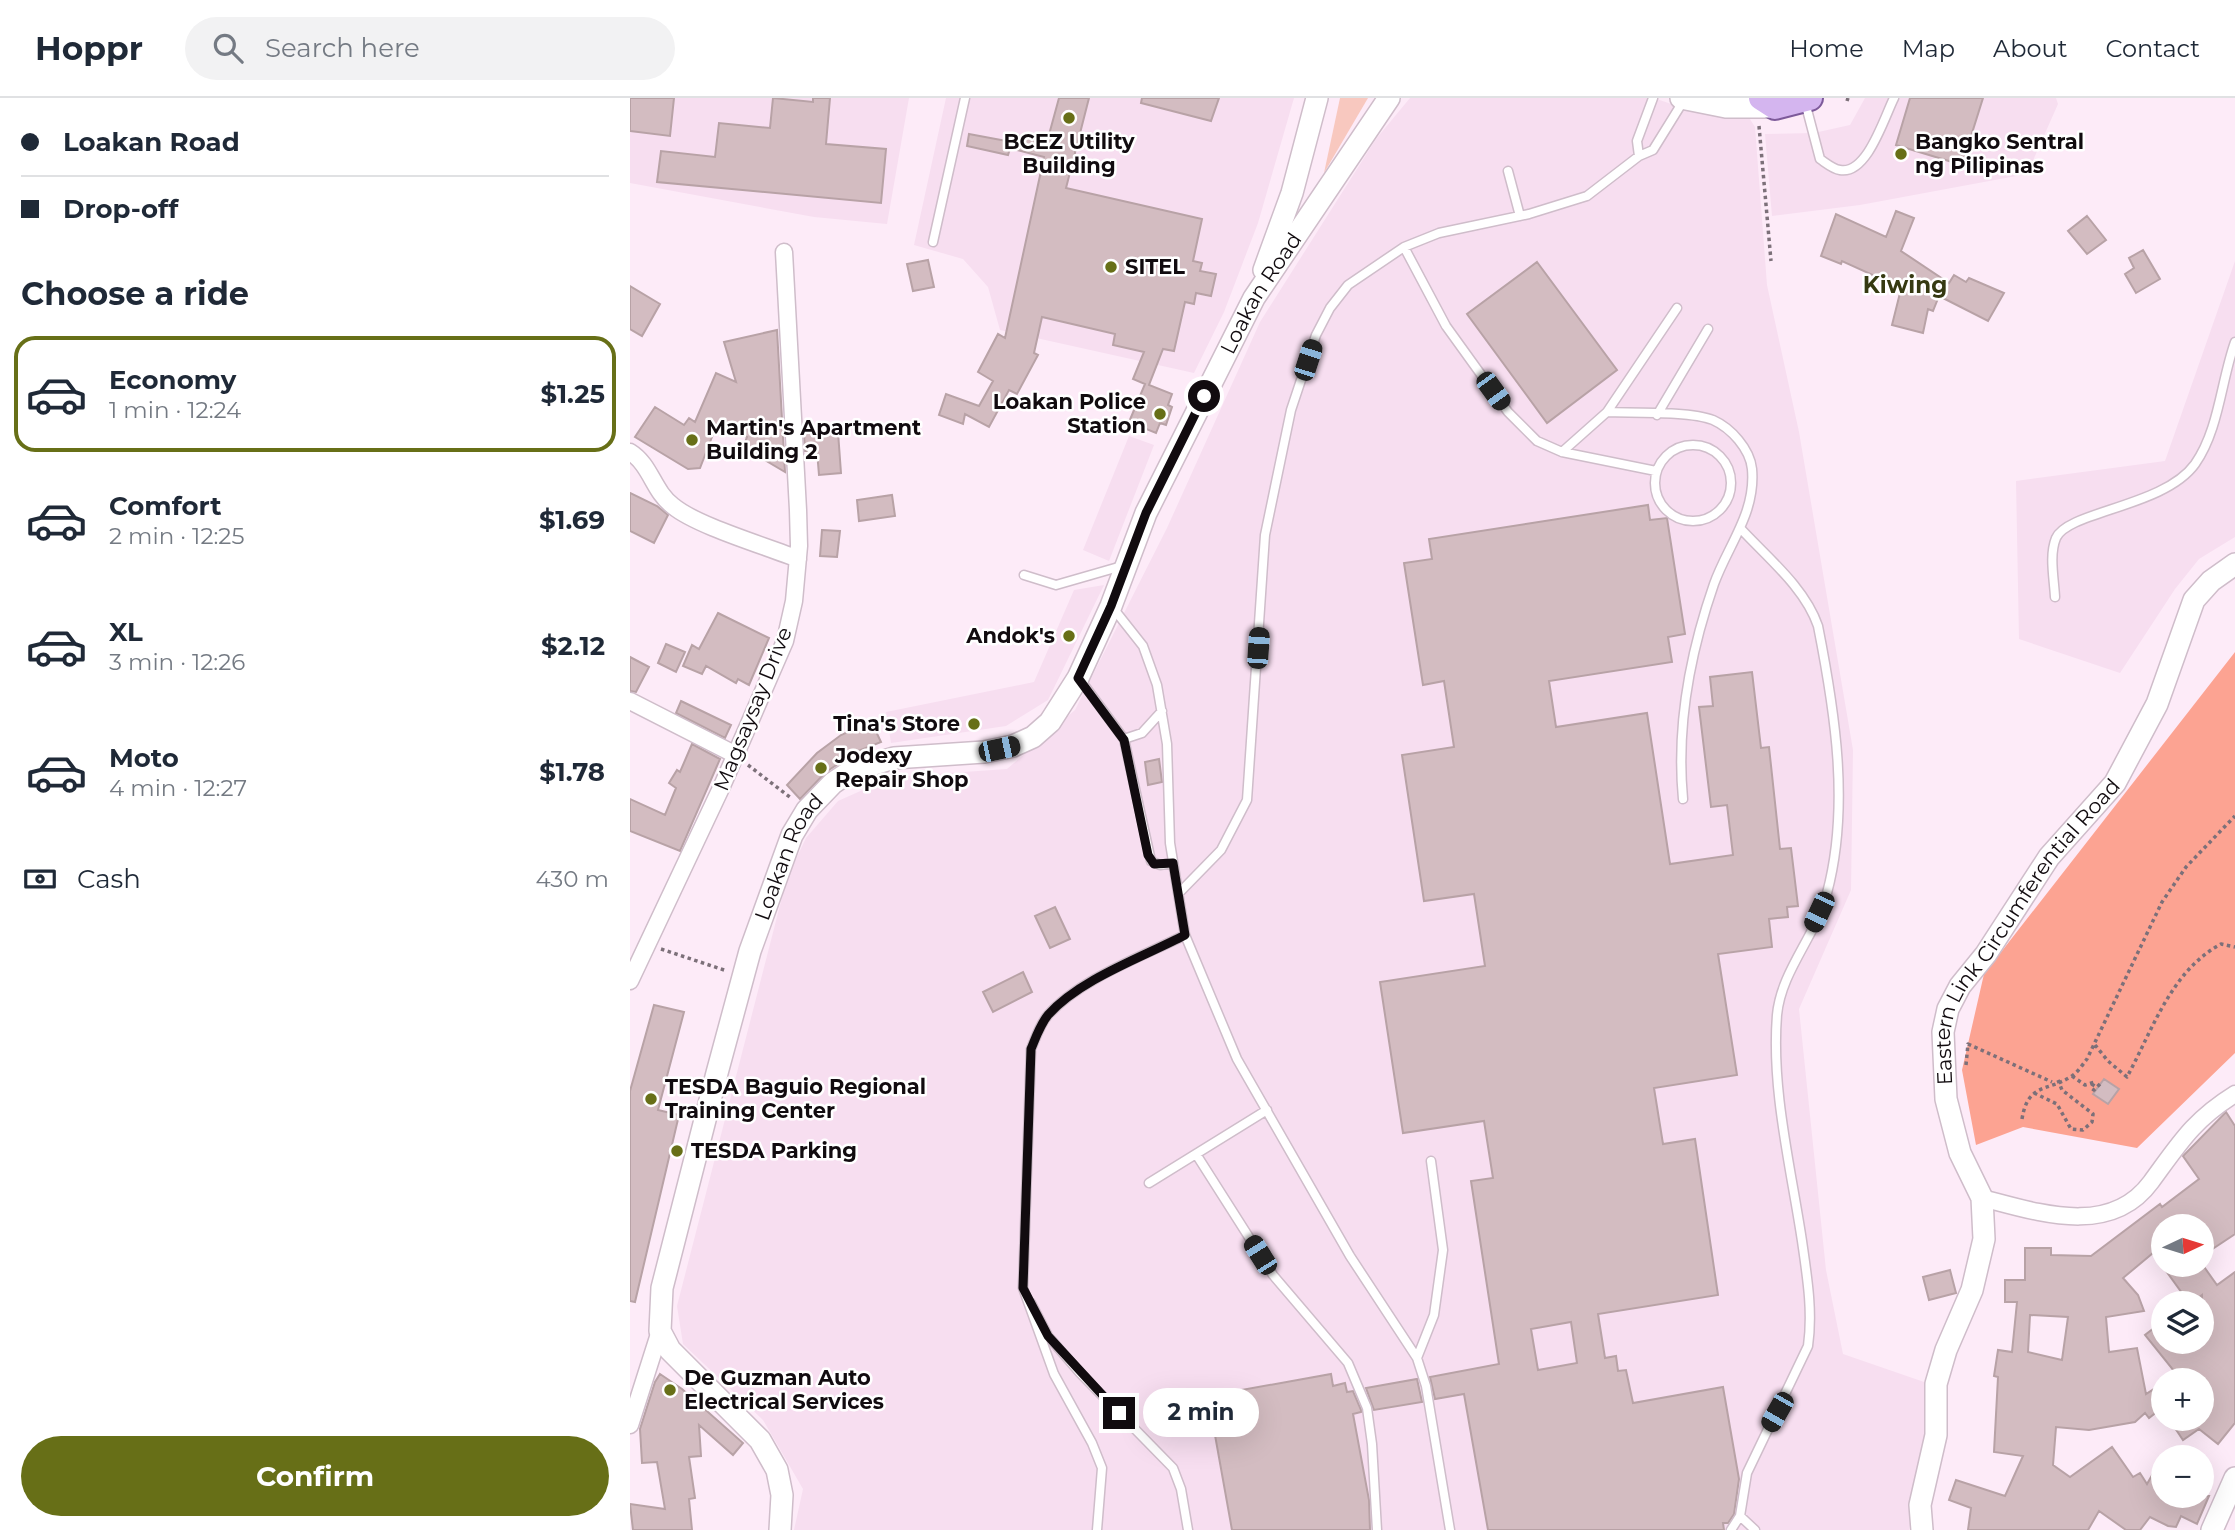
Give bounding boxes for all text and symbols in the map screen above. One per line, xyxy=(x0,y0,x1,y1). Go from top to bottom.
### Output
search box xyxy=(185,17,675,80)
text: Hoppr xyxy=(35,28,143,68)
icon: search xyxy=(209,29,247,67)
text: Search here xyxy=(265,32,420,64)
text: Home xyxy=(1789,34,1864,63)
text: Map xyxy=(1902,34,1955,63)
text: About xyxy=(1993,34,2067,63)
text: Contact xyxy=(2105,34,2200,63)
marker: BCEZ Utility Building xyxy=(1061,110,1077,126)
text: Loakan Road xyxy=(63,126,240,158)
place label: BCEZ Utility Building xyxy=(1003,129,1135,178)
place label: Bangko Sentral ng Pilipinas xyxy=(1915,129,2084,178)
marker: Bangko Sentral ng Pilipinas xyxy=(1893,146,1909,162)
text: Drop-off xyxy=(63,193,178,225)
street label: Loakan Road xyxy=(1215,228,1307,358)
place label: SITEL xyxy=(1125,254,1185,279)
marker: SITEL xyxy=(1103,259,1119,275)
district label: Kiwing xyxy=(1863,271,1947,299)
text: Choose a ride xyxy=(21,274,249,313)
car xyxy=(1292,337,1325,383)
icon: car xyxy=(25,363,88,426)
text: Economy xyxy=(109,364,236,396)
car xyxy=(1473,368,1514,414)
text: $1.25 xyxy=(541,378,605,410)
route start xyxy=(1188,380,1220,412)
place label: Loakan Police Station xyxy=(993,389,1146,438)
text: 1 min · 12:24 xyxy=(109,396,241,424)
marker: Loakan Police Station xyxy=(1152,406,1168,422)
place label: Martin's Apartment Building 2 xyxy=(706,415,921,464)
marker: Martin's Apartment Building 2 xyxy=(684,432,700,448)
icon: car xyxy=(25,489,88,552)
text: Comfort xyxy=(109,490,221,522)
text: $1.69 xyxy=(539,504,605,536)
text: 2 min · 12:25 xyxy=(109,522,244,550)
icon: car xyxy=(25,615,88,678)
text: XL xyxy=(109,616,143,648)
street label: Magsaysay Drive xyxy=(708,623,797,794)
place label: Andok's xyxy=(965,623,1055,648)
car xyxy=(1247,626,1270,670)
marker: Andok's xyxy=(1061,628,1077,644)
text: $2.12 xyxy=(541,630,605,662)
text: 3 min · 12:26 xyxy=(109,648,245,676)
place label: Tina's Store xyxy=(833,711,960,736)
marker: Tina's Store xyxy=(966,716,982,732)
car xyxy=(977,734,1022,764)
icon: car xyxy=(25,741,88,804)
text: Moto xyxy=(109,742,179,774)
place label: Jodexy Repair Shop xyxy=(834,743,969,792)
text: $1.78 xyxy=(539,756,605,788)
marker: Jodexy Repair Shop xyxy=(813,760,829,776)
street label: Eastern Link Circumferential Road xyxy=(1930,773,2125,1086)
text: 4 min · 12:27 xyxy=(109,774,247,802)
street label: Loakan Road xyxy=(749,788,828,924)
icon: cash xyxy=(21,860,59,898)
text: Cash xyxy=(77,863,141,895)
text: 430 m xyxy=(536,865,609,893)
car xyxy=(1801,889,1838,935)
place label: TESDA Baguio Regional Training Center xyxy=(665,1074,926,1123)
marker: TESDA Baguio Regional Training Center xyxy=(643,1091,659,1107)
place label: TESDA Parking xyxy=(691,1138,857,1163)
marker: TESDA Parking xyxy=(669,1143,685,1159)
north arrow xyxy=(2151,1214,2214,1278)
map controls xyxy=(2151,1214,2214,1508)
car xyxy=(1240,1232,1281,1278)
button: layers xyxy=(2151,1291,2214,1354)
place label: De Guzman Auto Electrical Services xyxy=(684,1365,884,1414)
button: + xyxy=(2151,1368,2214,1431)
marker: De Guzman Auto Electrical Services xyxy=(662,1382,678,1398)
callout: 2 min xyxy=(1144,1388,1259,1438)
car xyxy=(1758,1389,1797,1435)
route end xyxy=(1103,1397,1135,1429)
text: 2 min xyxy=(1167,1398,1235,1426)
button: Confirm xyxy=(21,1436,609,1516)
button: − xyxy=(2151,1445,2214,1508)

